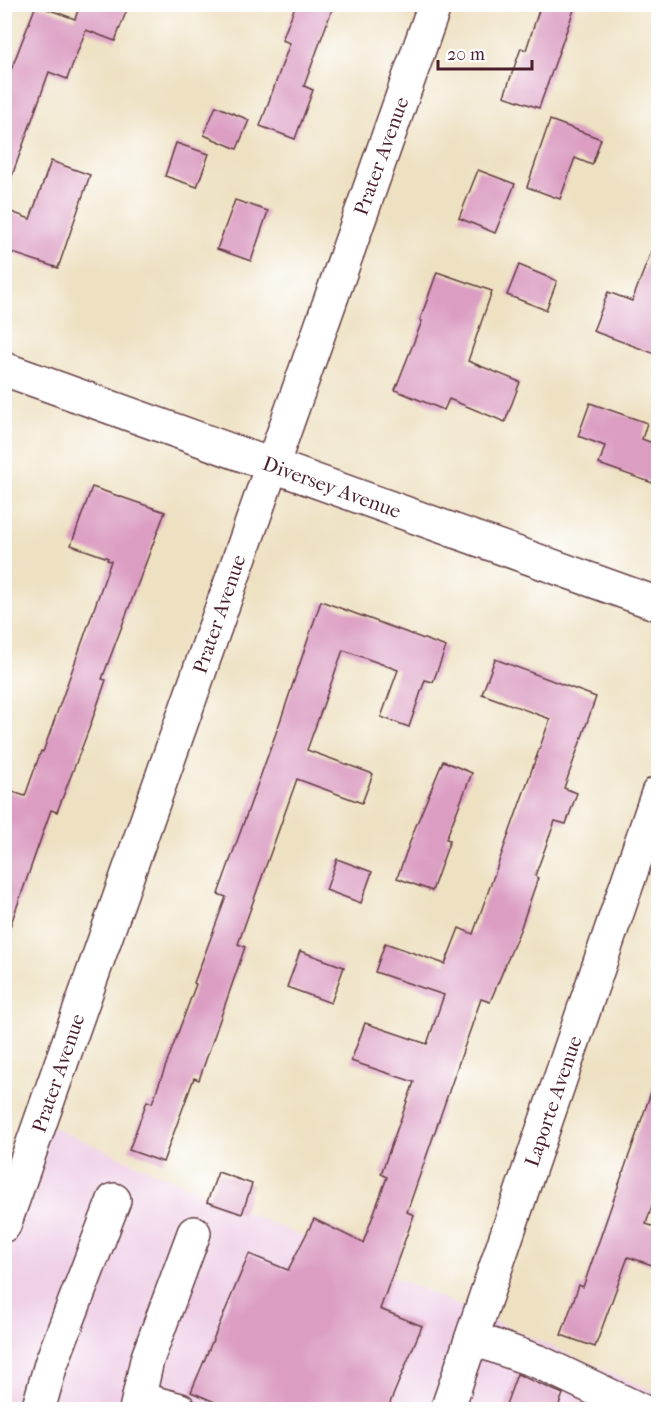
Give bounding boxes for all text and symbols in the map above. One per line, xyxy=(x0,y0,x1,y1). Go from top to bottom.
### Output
scale bar xyxy=(438,33,532,71)
text: 20 m xyxy=(447,44,485,65)
street label: Prater Avenue xyxy=(349,94,414,218)
street label: Diversey Avenue xyxy=(260,452,404,523)
street label: Prater Avenue xyxy=(188,552,251,677)
street label: Prater Avenue xyxy=(27,1011,90,1136)
street label: Laporte Avenue xyxy=(520,1033,587,1170)

